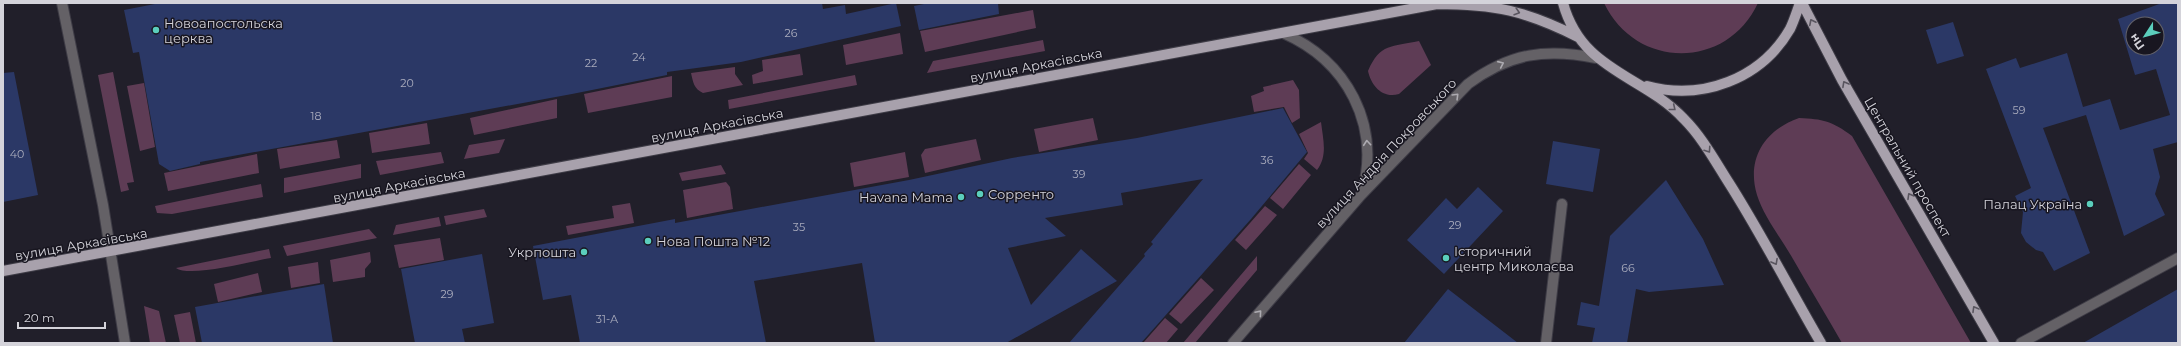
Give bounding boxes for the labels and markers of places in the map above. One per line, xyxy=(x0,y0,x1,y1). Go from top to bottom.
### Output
place label: Новоапостольска церква xyxy=(164,15,283,46)
marker: Новоапостольска церква xyxy=(151,25,161,35)
place label: Сорренто xyxy=(988,186,1054,202)
place label: Havana Mama xyxy=(859,189,953,205)
marker: Сорренто xyxy=(975,189,985,199)
marker: Havana Mama xyxy=(956,192,966,202)
place label: Палац Україна xyxy=(1983,196,2082,212)
marker: Палац Україна xyxy=(2085,199,2095,209)
place label: Нова Пошта №12 xyxy=(656,233,770,249)
marker: Нова Пошта №12 xyxy=(643,236,653,246)
place label: Історичний центр Миколаєва xyxy=(1454,243,1574,274)
place label: Укрпошта xyxy=(508,244,576,260)
marker: Укрпошта xyxy=(579,247,589,257)
marker: Історичний центр Миколаєва xyxy=(1441,253,1451,263)

